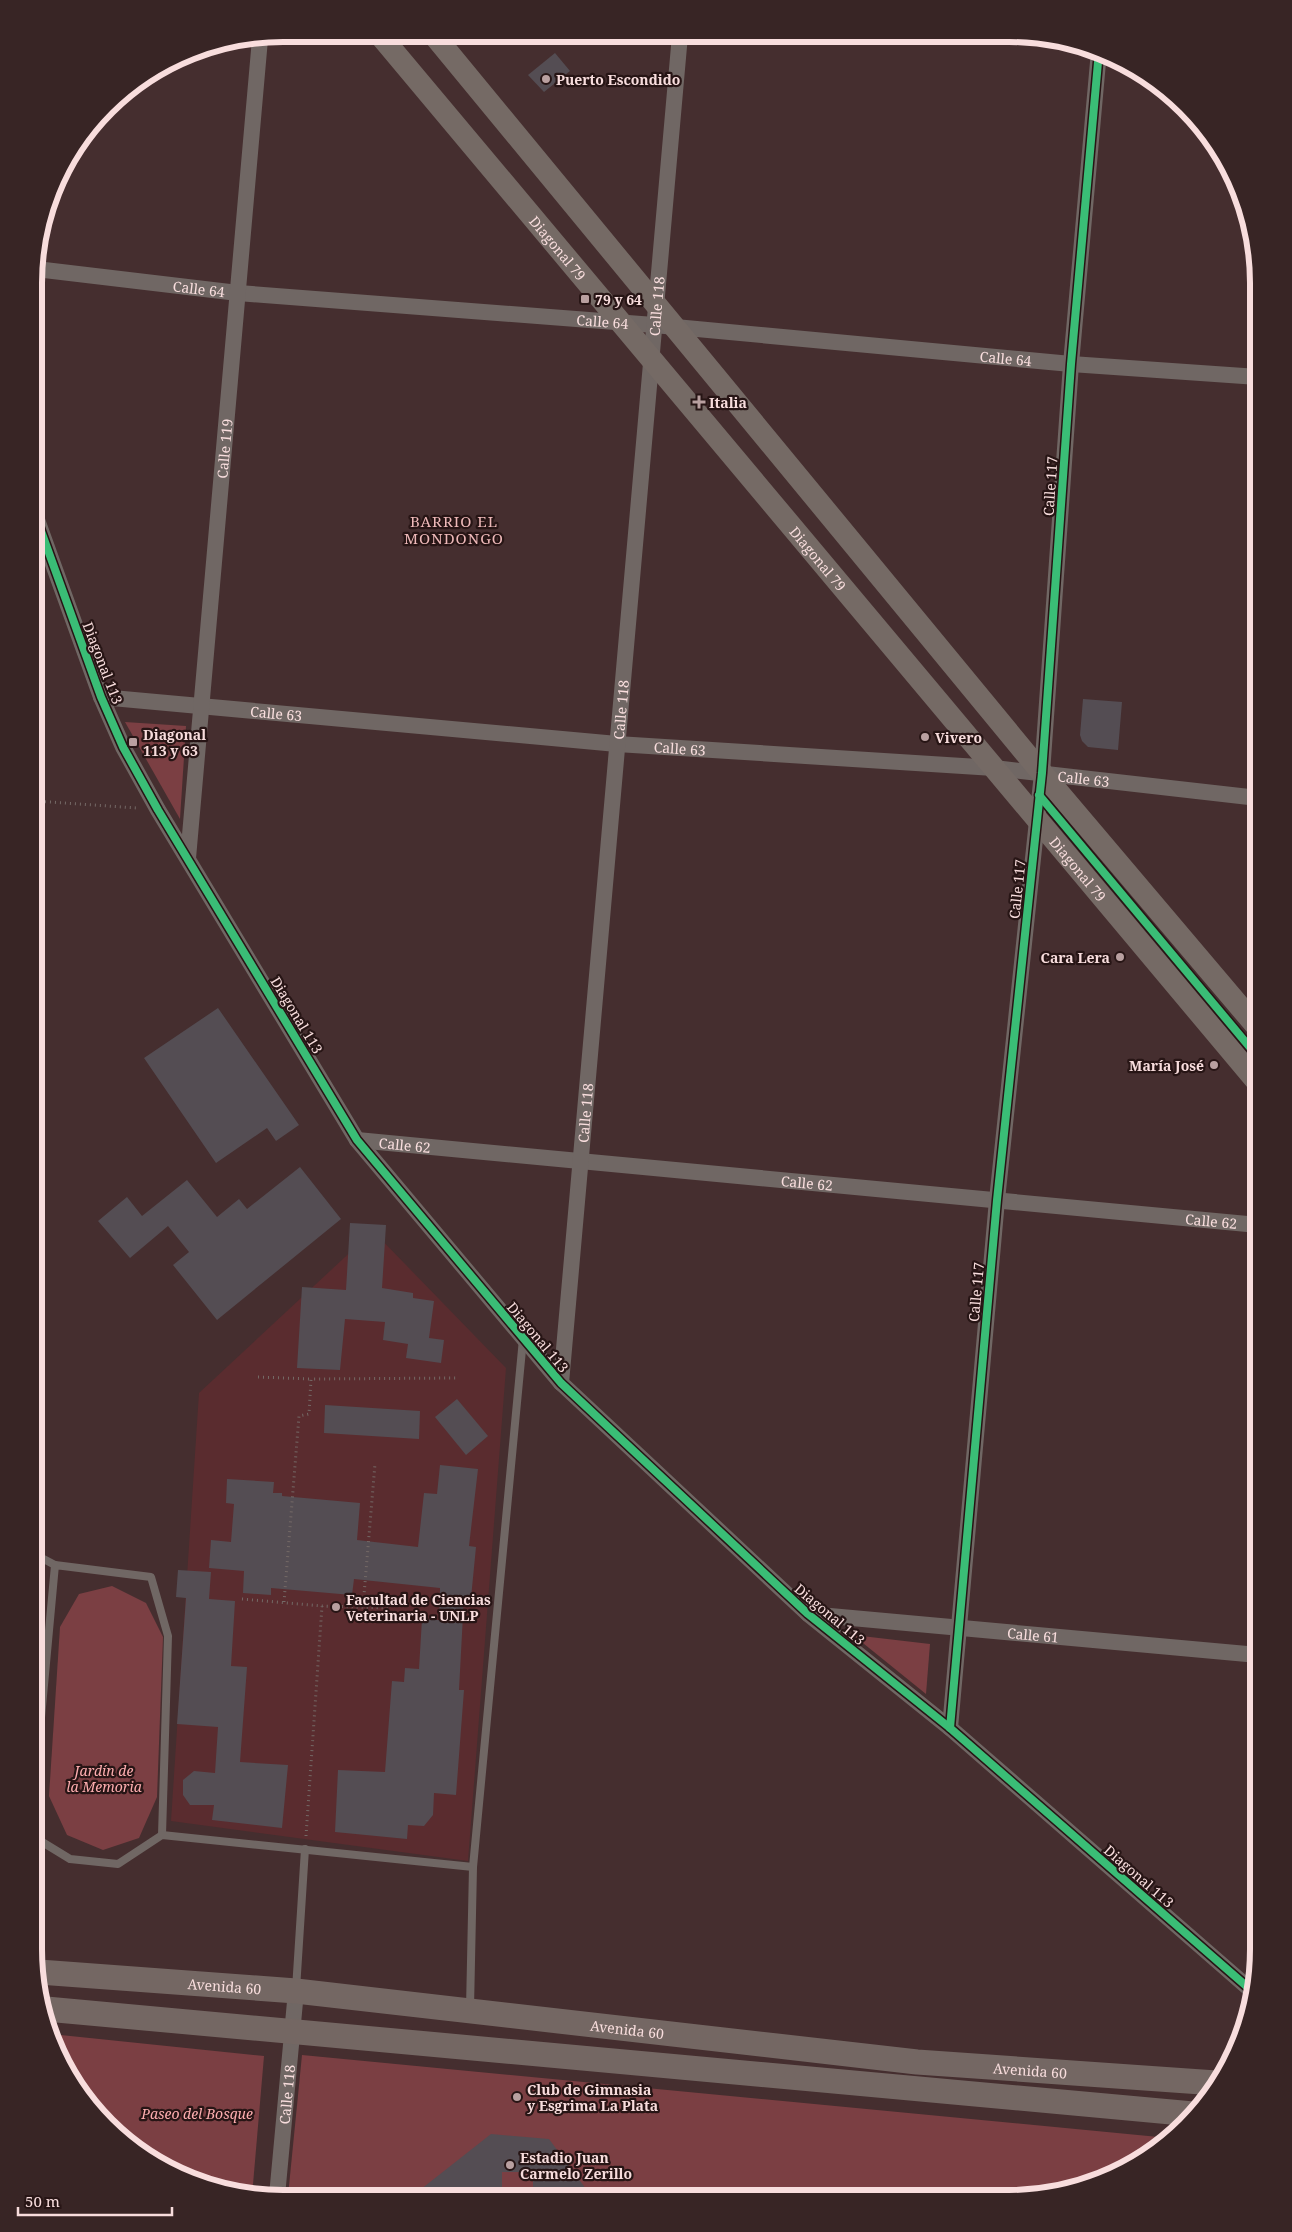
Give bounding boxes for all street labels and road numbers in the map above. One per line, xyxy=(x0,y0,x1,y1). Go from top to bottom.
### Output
street label: Diagonal 79 xyxy=(526,212,591,284)
street label: Calle 118 xyxy=(644,275,668,337)
street label: Calle 64 xyxy=(172,276,226,301)
street label: Calle 64 xyxy=(576,310,629,333)
street label: Calle 64 xyxy=(979,346,1033,370)
street label: Calle 119 xyxy=(212,418,236,479)
street label: Calle 117 xyxy=(1038,455,1062,516)
street label: Diagonal 79 xyxy=(786,522,851,595)
street label: Diagonal 113 xyxy=(79,619,127,707)
street label: Calle 118 xyxy=(608,679,633,740)
street label: Calle 63 xyxy=(250,701,303,725)
street label: Calle 63 xyxy=(653,737,706,759)
street label: Calle 63 xyxy=(1057,766,1111,791)
street label: Diagonal 79 xyxy=(1046,832,1111,905)
street label: Calle 117 xyxy=(1004,858,1030,920)
street label: Diagonal 113 xyxy=(267,973,328,1057)
street label: Calle 118 xyxy=(573,1082,597,1144)
street label: Calle 62 xyxy=(378,1133,432,1156)
street label: Calle 62 xyxy=(780,1171,834,1194)
street label: Calle 62 xyxy=(1184,1209,1238,1232)
street label: Calle 117 xyxy=(964,1261,988,1323)
street label: Diagonal 113 xyxy=(503,1298,573,1376)
street label: Diagonal 113 xyxy=(791,1579,869,1649)
street label: Calle 61 xyxy=(1006,1623,1060,1646)
street label: Diagonal 113 xyxy=(1100,1840,1178,1912)
street label: Avenida 60 xyxy=(187,1974,262,1998)
street label: Avenida 60 xyxy=(589,2015,665,2043)
street label: Avenida 60 xyxy=(992,2058,1068,2082)
street label: Calle 118 xyxy=(274,2064,299,2125)

